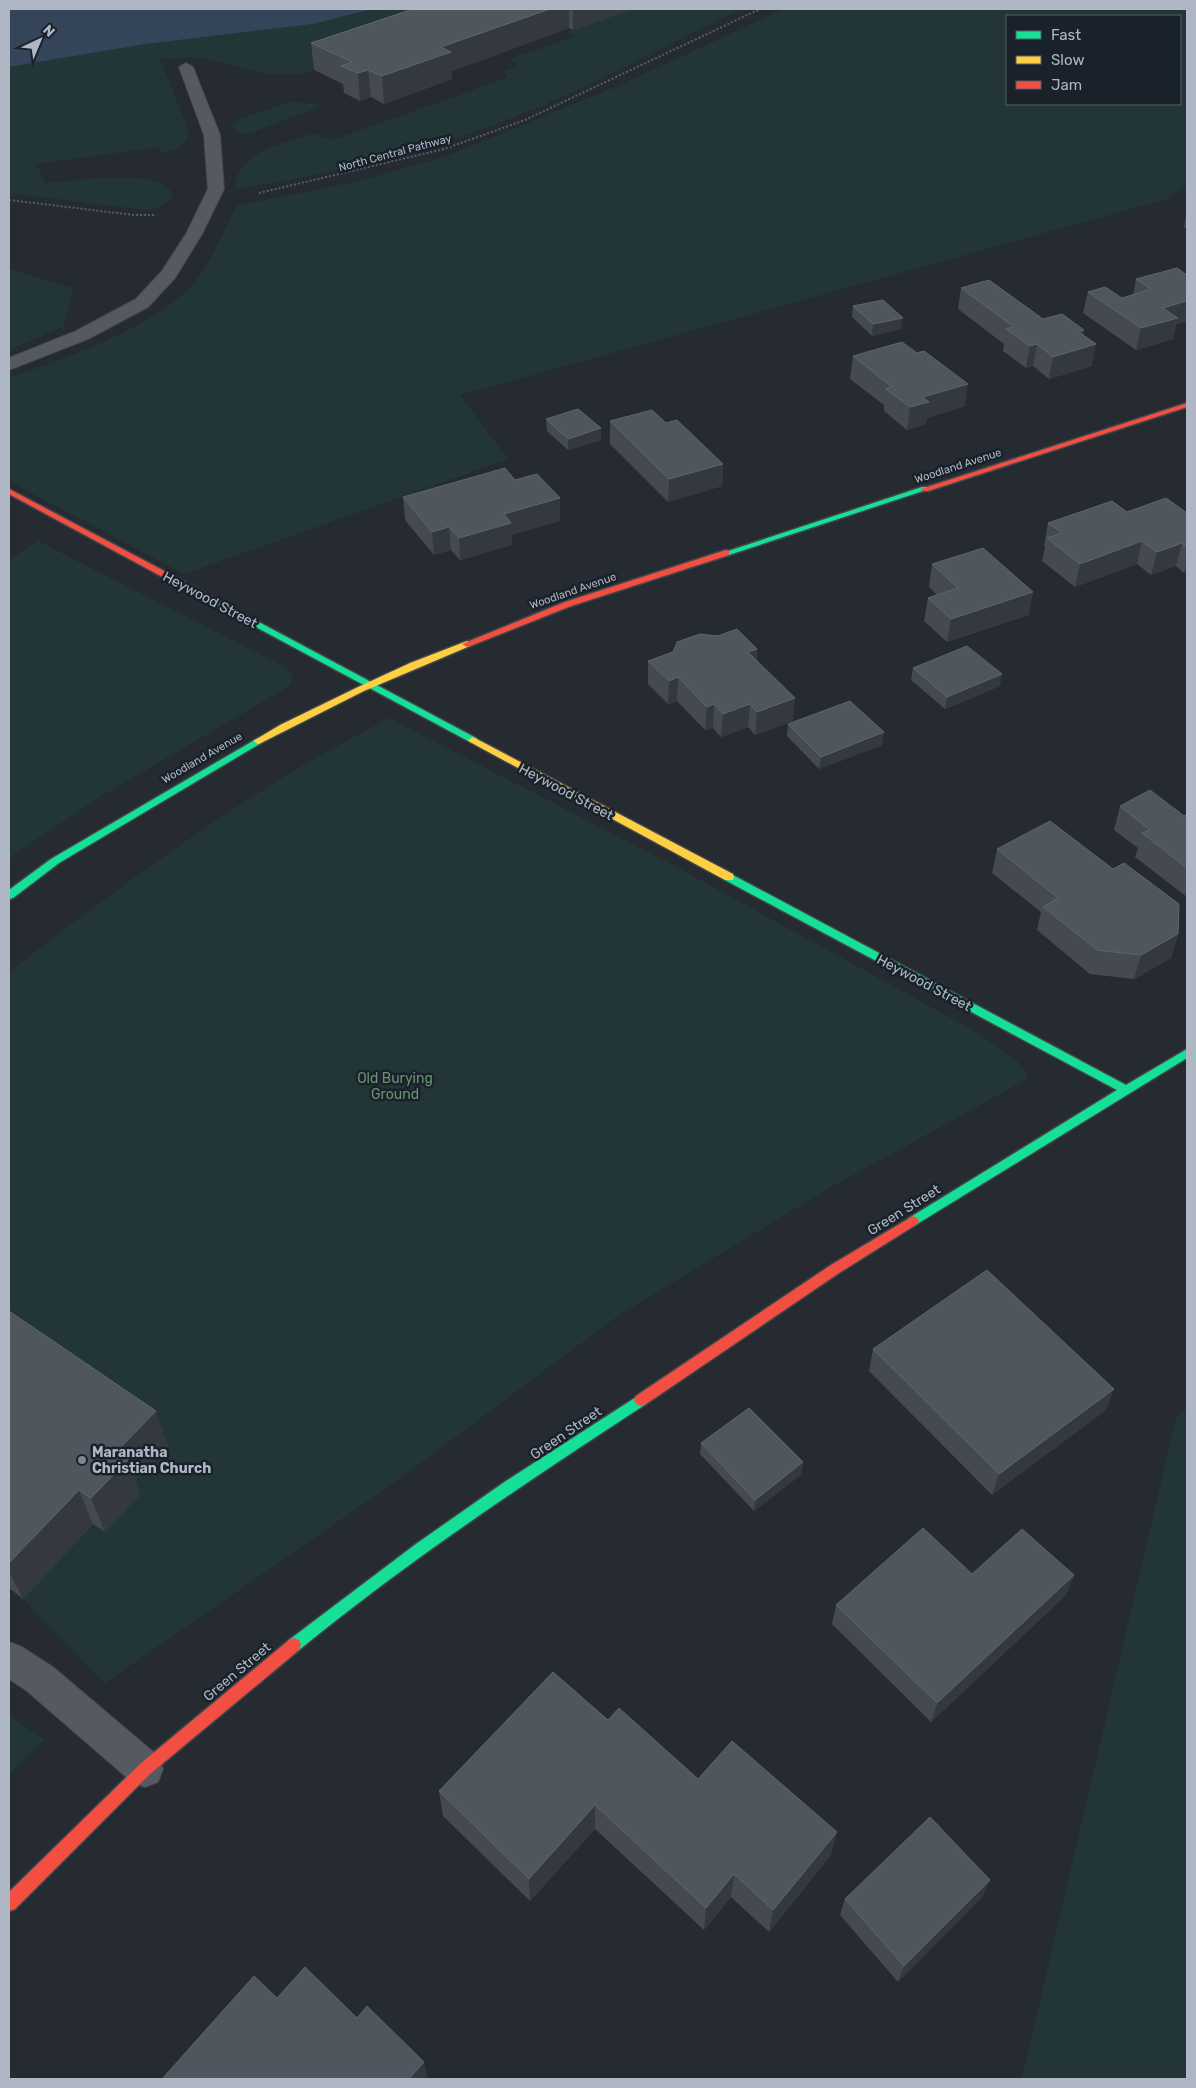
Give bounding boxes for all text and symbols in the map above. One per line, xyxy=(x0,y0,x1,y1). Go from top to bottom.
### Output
north arrow xyxy=(15,15,65,65)
legend xyxy=(1006,15,1181,105)
text: N xyxy=(39,21,58,41)
text: Fast xyxy=(1051,26,1081,44)
text: Slow xyxy=(1051,51,1084,69)
text: Jam xyxy=(1051,76,1082,94)
street label: North Central Pathway xyxy=(337,132,453,174)
street label: Woodland Avenue xyxy=(913,446,1003,486)
street label: Heywood Street xyxy=(160,568,261,632)
street label: Woodland Avenue xyxy=(528,570,618,612)
street label: Woodland Avenue xyxy=(159,730,245,786)
street label: Heywood Street xyxy=(516,760,617,824)
street label: Heywood Street xyxy=(874,951,975,1015)
park label: Old Burying Ground xyxy=(357,1070,433,1103)
street label: Green Street xyxy=(864,1181,944,1239)
street label: Green Street xyxy=(527,1403,606,1463)
place label: Maranatha Christian Church xyxy=(92,1444,211,1477)
marker: Maranatha Christian Church xyxy=(76,1454,88,1466)
street label: Green Street xyxy=(200,1639,275,1705)

